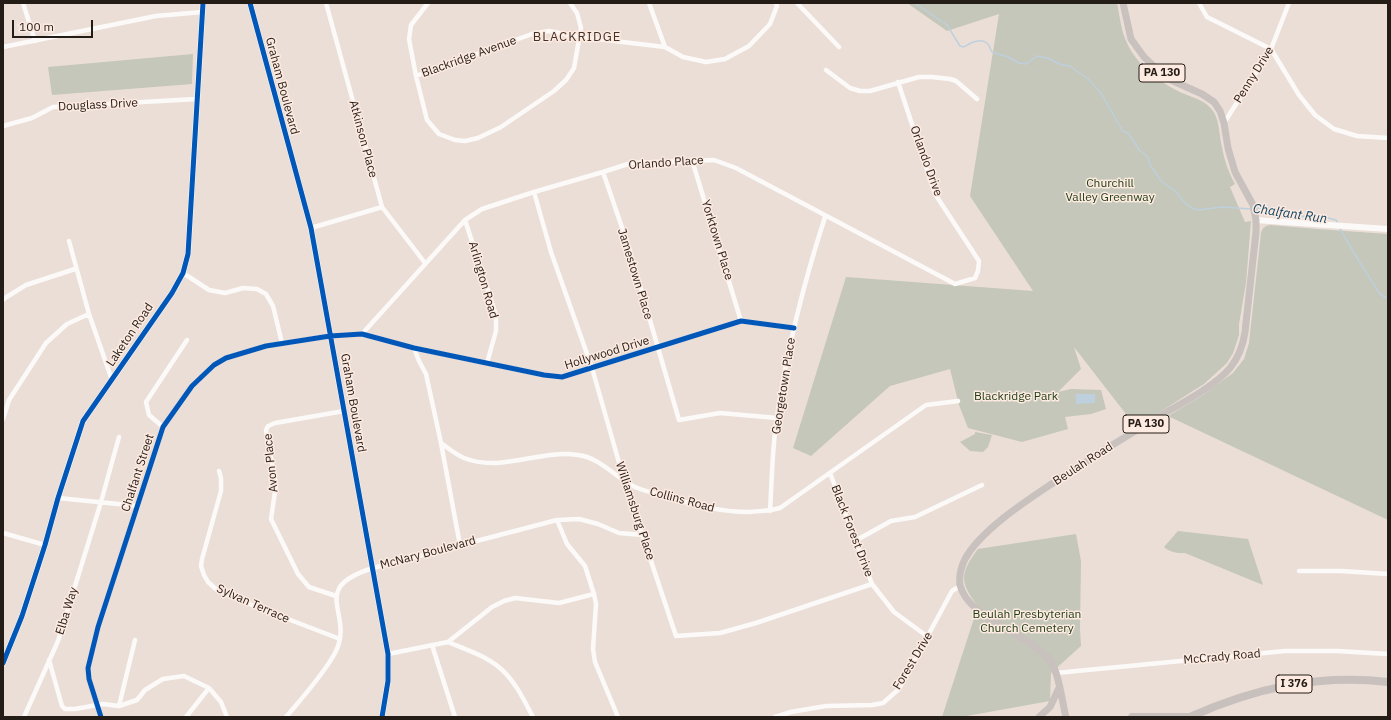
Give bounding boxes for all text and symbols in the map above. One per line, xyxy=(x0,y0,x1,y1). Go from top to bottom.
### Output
scale bar xyxy=(14,12,95,38)
text: 100 m xyxy=(19,19,54,34)
district label: BLACKRIDGE xyxy=(533,29,621,45)
street label: Blackridge Avenue xyxy=(420,33,518,81)
street label: Graham Boulevard xyxy=(262,36,302,136)
street label: Penny Drive xyxy=(1231,44,1277,106)
road number: PA 130 xyxy=(1139,64,1185,82)
street label: Douglass Drive xyxy=(58,96,138,114)
street label: Atkinson Place xyxy=(346,99,380,179)
street label: Orlando Drive xyxy=(907,124,945,198)
street label: Orlando Place xyxy=(628,153,704,173)
park label: Churchill Valley Greenway xyxy=(1065,177,1155,205)
street label: Yorktown Place xyxy=(698,198,736,282)
water label: Chalfant Run xyxy=(1252,201,1328,227)
street label: Jamestown Place xyxy=(614,227,656,321)
street label: Arlington Road xyxy=(465,240,501,320)
street label: Laketon Road xyxy=(104,301,156,369)
street label: Hollywood Drive xyxy=(563,333,651,373)
street label: Georgetown Place xyxy=(769,337,799,435)
street label: Graham Boulevard xyxy=(337,352,369,454)
park label: Blackridge Park xyxy=(974,390,1058,404)
road number: PA 130 xyxy=(1123,415,1169,433)
street label: Chalfant Street xyxy=(119,432,157,514)
street label: Avon Place xyxy=(261,433,281,493)
street label: Beulah Road xyxy=(1051,439,1115,489)
street label: Williamsburg Place xyxy=(612,460,658,562)
street label: Black Forest Drive xyxy=(828,483,876,579)
street label: Collins Road xyxy=(648,484,716,516)
street label: McNary Boulevard xyxy=(378,533,478,573)
street label: Sylvan Terrace xyxy=(214,581,292,627)
street label: Elba Way xyxy=(53,585,81,637)
park label: Beulah Presbyterian Church Cemetery xyxy=(973,608,1081,636)
street label: Forest Drive xyxy=(890,630,936,692)
street label: McCrady Road xyxy=(1183,646,1261,668)
road number: I 376 xyxy=(1276,675,1312,693)

